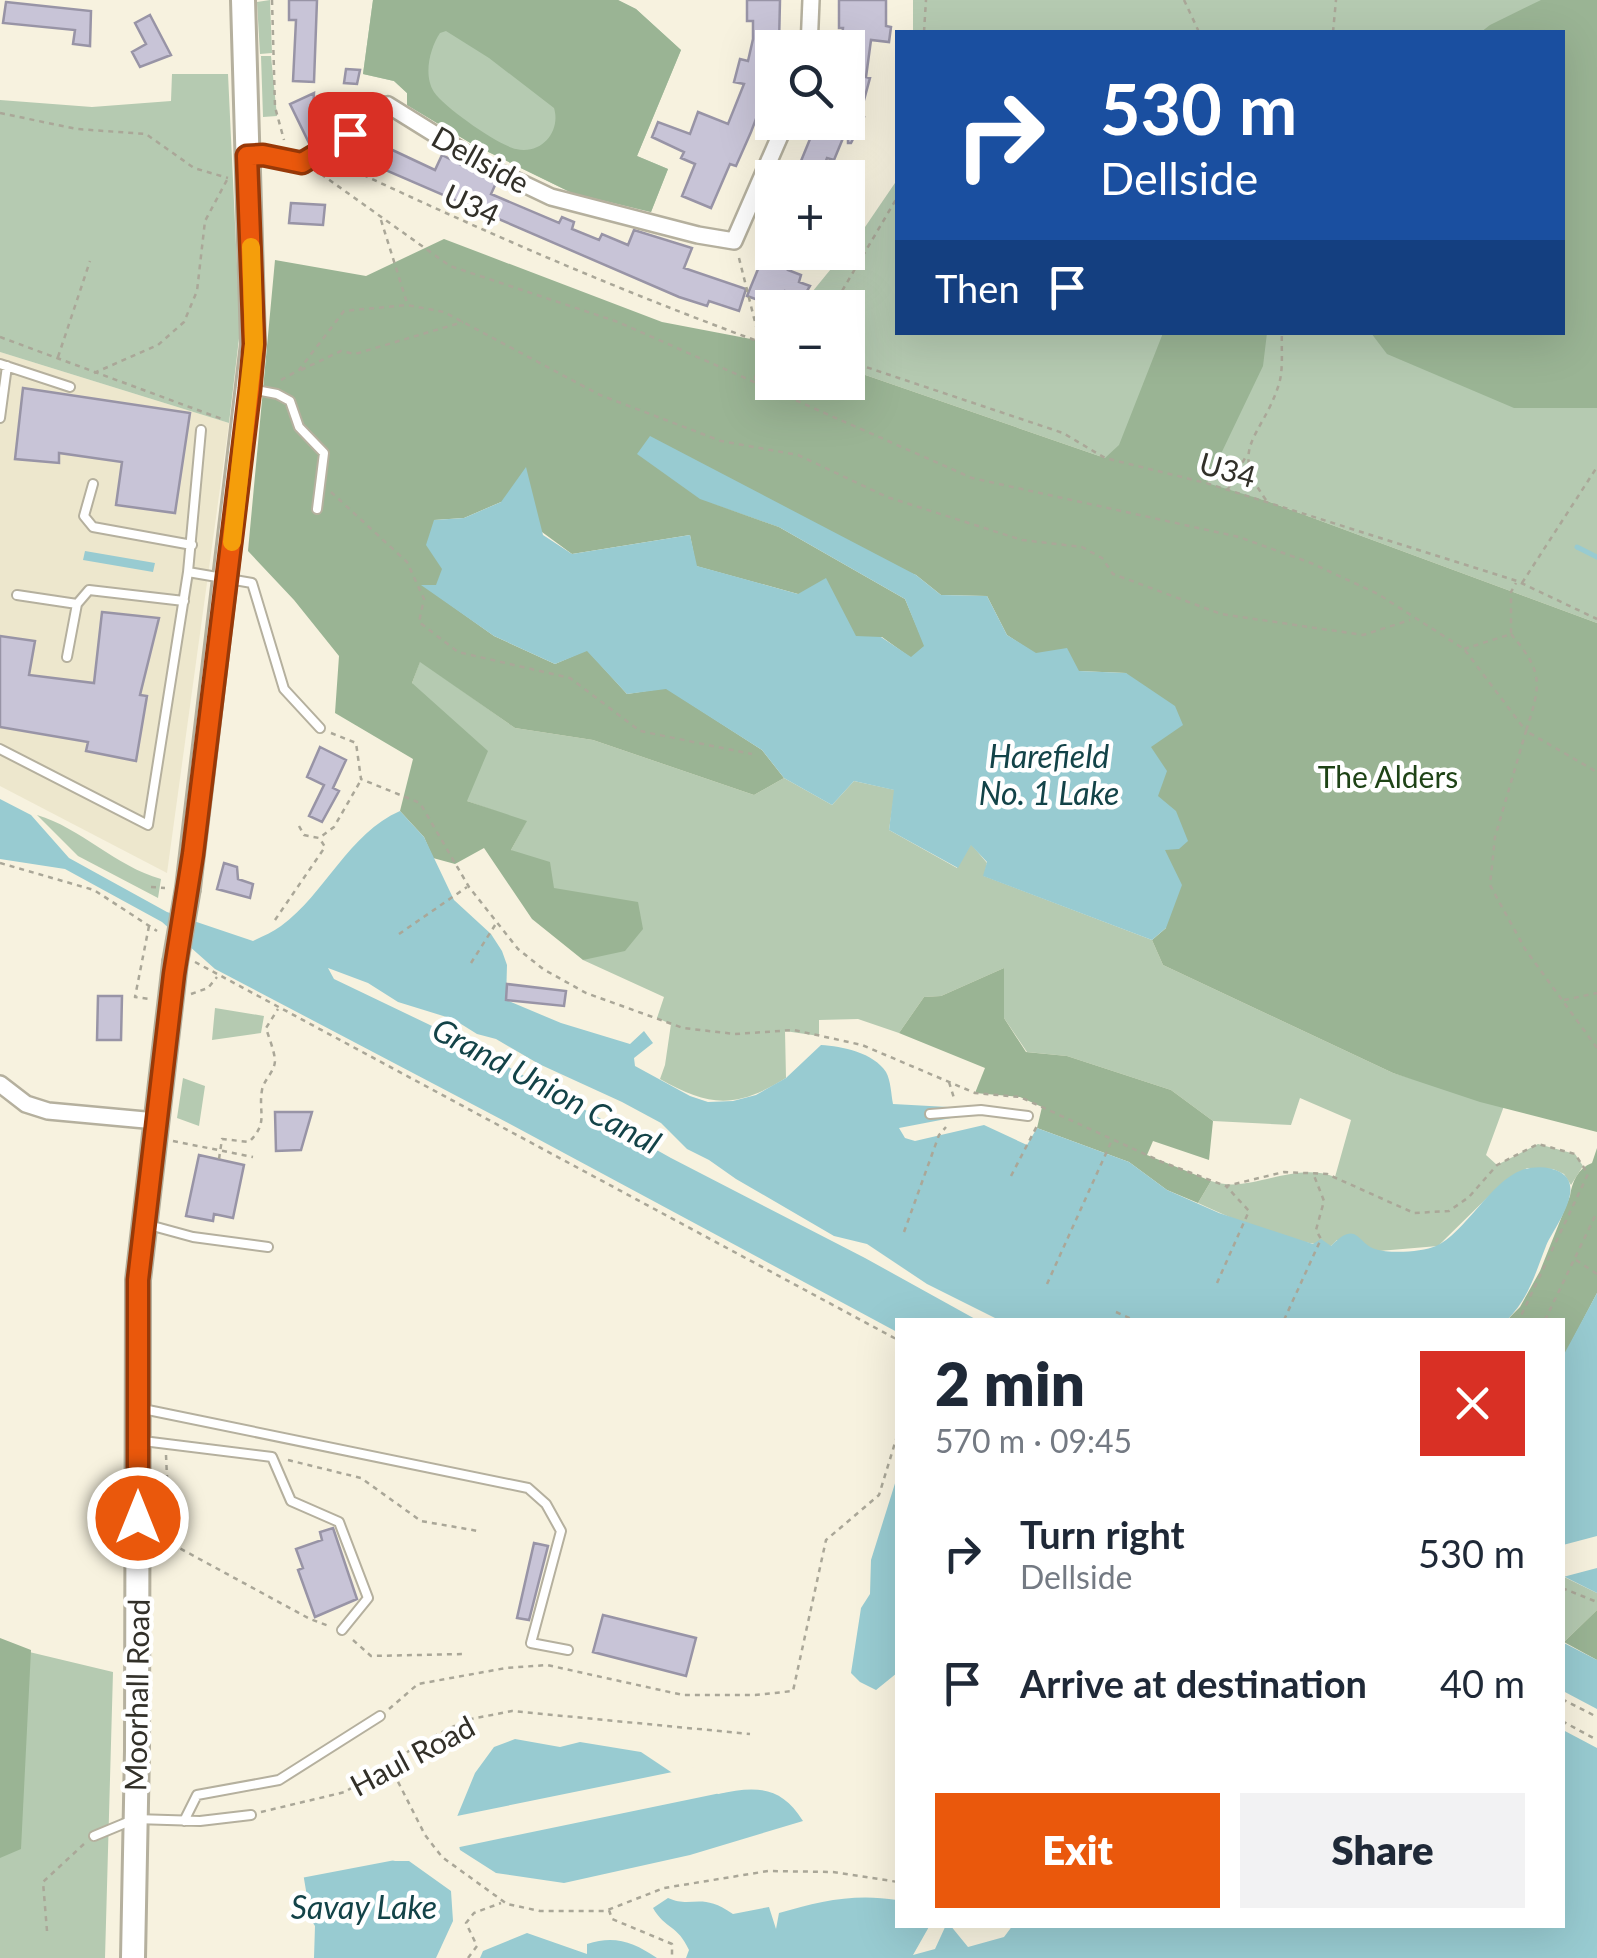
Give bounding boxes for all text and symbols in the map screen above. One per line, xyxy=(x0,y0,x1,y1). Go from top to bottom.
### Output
map controls xyxy=(755,30,865,400)
button: search xyxy=(755,30,865,140)
text: 530 m xyxy=(1100,66,1297,150)
icon: right xyxy=(935,70,1065,200)
pin xyxy=(308,92,393,177)
icon: arrive xyxy=(323,107,378,162)
street label: Dellside xyxy=(426,118,536,200)
text: Dellside xyxy=(1100,151,1258,205)
button: + xyxy=(755,160,865,270)
street label: U34 xyxy=(439,176,505,232)
icon: arrive xyxy=(1040,260,1095,315)
text: Then xyxy=(935,265,1020,311)
button: − xyxy=(755,290,865,400)
street label: U34 xyxy=(1196,444,1260,494)
water label: Harefield No. 1 Lake xyxy=(979,736,1119,812)
park label: The Alders xyxy=(1318,758,1458,794)
water label: Grand Union Canal xyxy=(426,1008,668,1162)
text: 2 min xyxy=(935,1347,1085,1419)
button: close xyxy=(1420,1351,1525,1456)
text: 570 m · 09:45 xyxy=(935,1421,1132,1460)
position arrow xyxy=(86,1466,190,1570)
text: Turn right xyxy=(1020,1511,1185,1557)
icon: right xyxy=(935,1526,990,1581)
text: 530 m xyxy=(1418,1530,1525,1576)
text: Dellside xyxy=(1020,1557,1132,1596)
street label: Moorhall Road xyxy=(116,1599,156,1791)
icon: arrive xyxy=(935,1656,990,1711)
text: Arrive at destination xyxy=(1020,1660,1367,1706)
text: 40 m xyxy=(1440,1660,1525,1706)
street label: Haul Road xyxy=(344,1707,480,1803)
button: Exit xyxy=(935,1793,1220,1908)
button: Share xyxy=(1240,1793,1525,1908)
water label: Savay Lake xyxy=(291,1887,437,1926)

